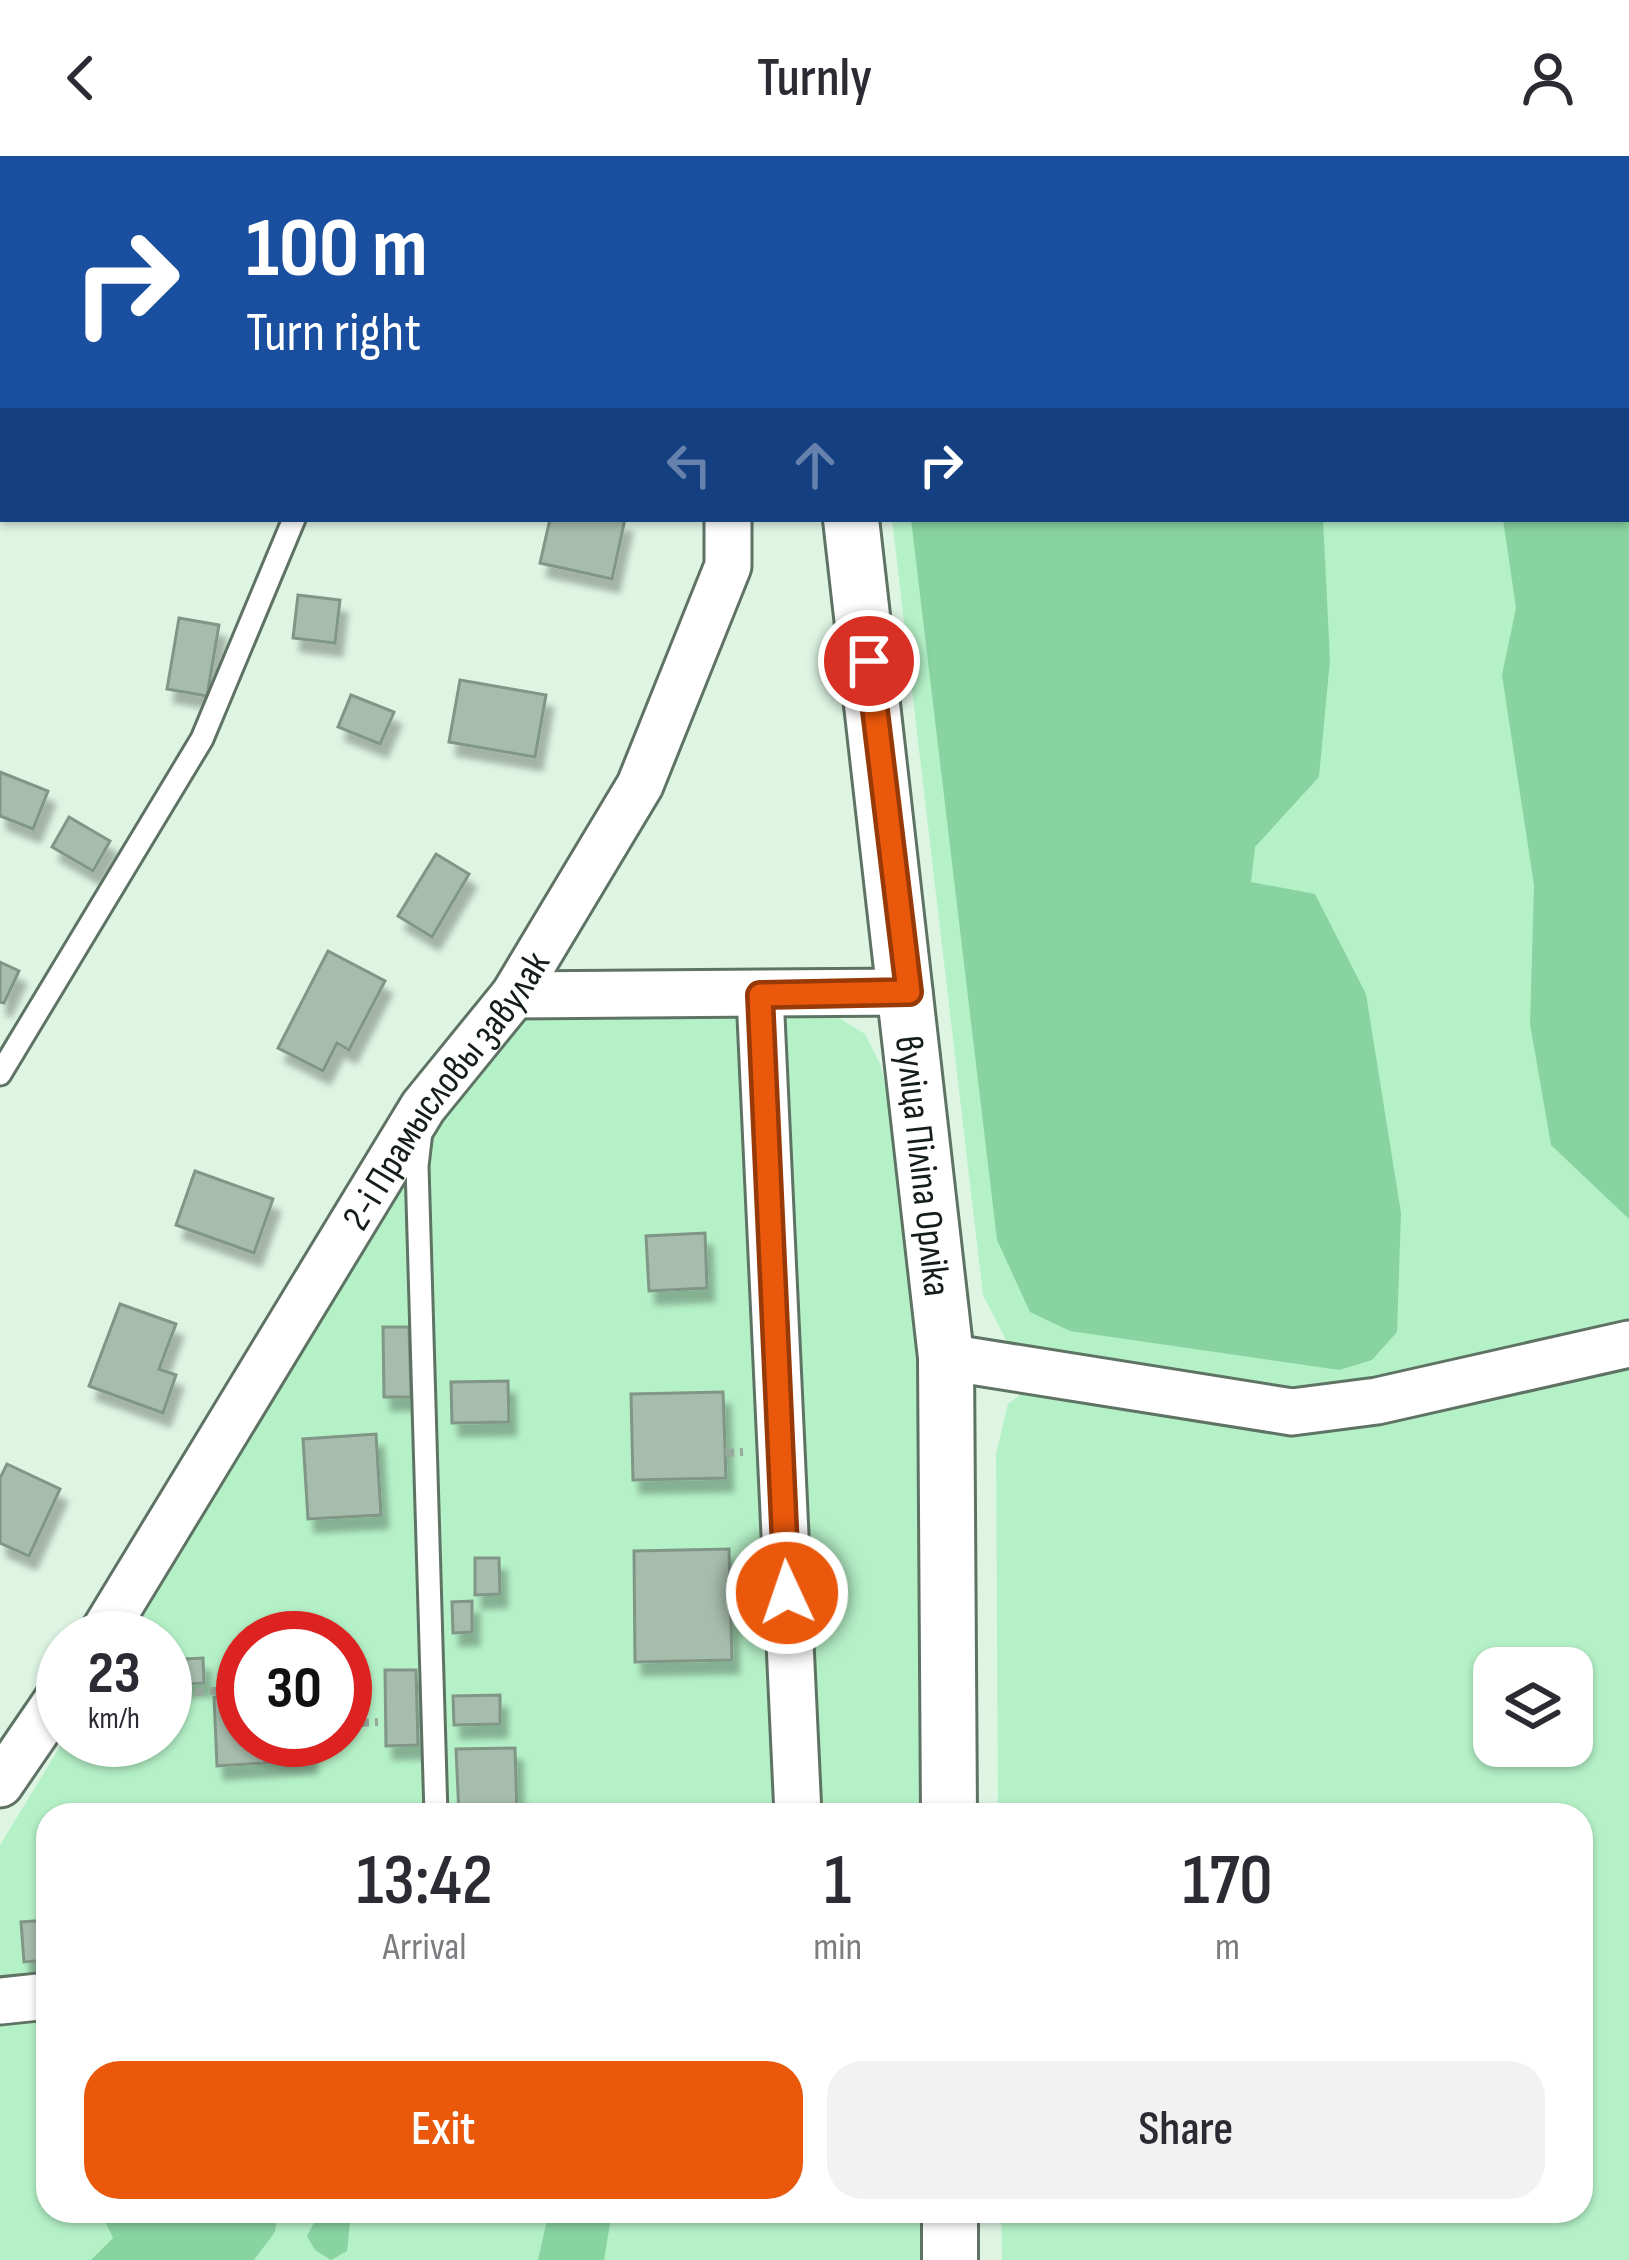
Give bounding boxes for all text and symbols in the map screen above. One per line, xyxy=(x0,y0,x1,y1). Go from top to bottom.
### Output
icon: back xyxy=(48,45,114,111)
icon: person xyxy=(1515,45,1581,111)
text: Turnly xyxy=(757,46,872,111)
text: 100 m xyxy=(246,199,428,300)
icon: right xyxy=(48,204,204,360)
text: Turn right xyxy=(246,301,421,366)
icon: left xyxy=(656,432,722,498)
icon: ahead xyxy=(782,432,848,498)
icon: right xyxy=(908,432,974,498)
pin xyxy=(818,610,920,712)
icon: arrive xyxy=(836,628,902,694)
street label: 2-і Прамысловы завулак xyxy=(333,943,561,1239)
street label: вуліца Піліпа Орліка xyxy=(884,1033,960,1299)
position arrow xyxy=(724,1530,850,1656)
speed limit sign: 30 xyxy=(216,1611,372,1767)
text: 23 xyxy=(87,1638,141,1710)
map controls xyxy=(1473,1647,1593,1767)
button: layers xyxy=(1473,1647,1593,1767)
text: km/h xyxy=(88,1701,140,1737)
text: 13:42 xyxy=(356,1838,493,1925)
text: 1 xyxy=(824,1838,851,1925)
text: 170 xyxy=(1183,1838,1273,1925)
text: Arrival xyxy=(383,1924,467,1971)
text: min xyxy=(813,1924,862,1971)
text: m xyxy=(1215,1924,1240,1971)
button: Exit xyxy=(84,2061,803,2199)
button: Share xyxy=(827,2061,1545,2199)

